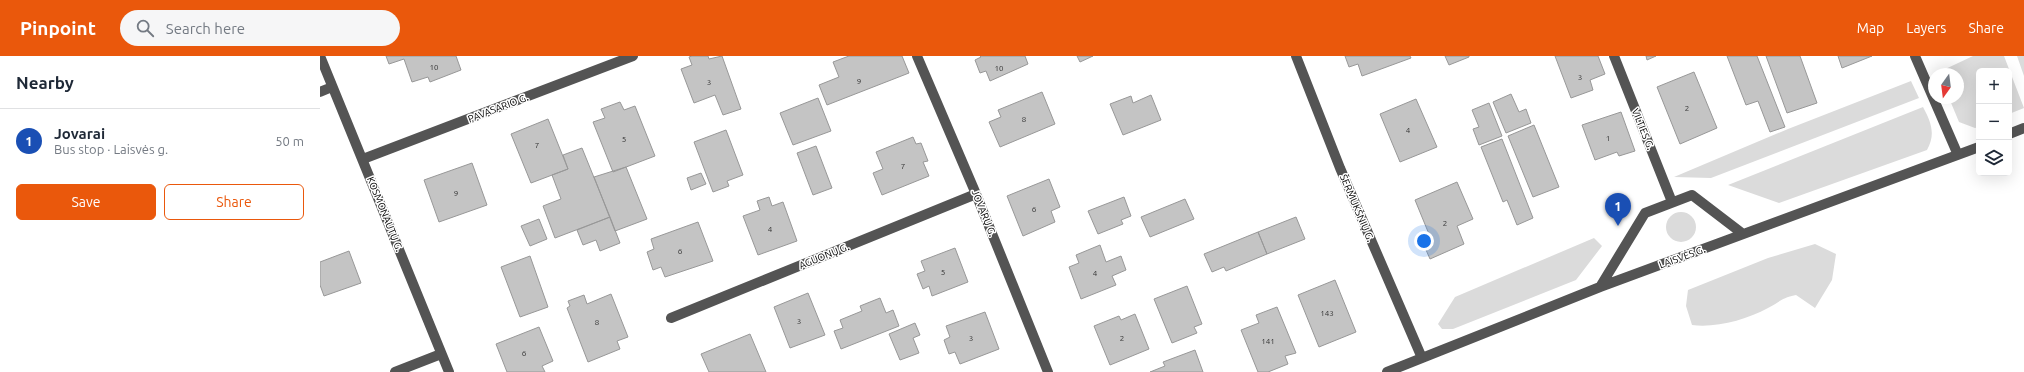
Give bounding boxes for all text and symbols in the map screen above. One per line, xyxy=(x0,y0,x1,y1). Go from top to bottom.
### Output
search box xyxy=(120,10,400,46)
text: Pinpoint xyxy=(20,17,96,39)
icon: search xyxy=(134,17,156,39)
text: Search here xyxy=(166,20,245,37)
text: Map xyxy=(1857,20,1884,36)
text: Layers xyxy=(1906,20,1946,36)
text: Share xyxy=(1968,20,2004,36)
house number: 10 xyxy=(429,63,439,72)
house number: 10 xyxy=(994,64,1004,73)
north arrow xyxy=(1928,68,1964,104)
map controls xyxy=(1976,68,2012,176)
button: + xyxy=(1976,68,2012,104)
text: Nearby xyxy=(16,73,74,92)
house number: 3 xyxy=(1578,73,1582,82)
house number: 9 xyxy=(857,77,861,86)
house number: 3 xyxy=(707,78,711,87)
street label: PAVASARIO G. xyxy=(466,91,530,125)
house number: 2 xyxy=(1685,104,1689,113)
button: − xyxy=(1976,104,2012,140)
street label: VILTIES G. xyxy=(1630,107,1656,151)
house number: 8 xyxy=(1022,115,1027,124)
text: Jovarai xyxy=(54,125,105,142)
house number: 4 xyxy=(1406,126,1411,135)
text: 1 xyxy=(25,134,33,148)
text: 50 m xyxy=(275,134,304,148)
house number: 1 xyxy=(1606,134,1610,143)
house number: 5 xyxy=(622,135,626,144)
button: layers xyxy=(1976,140,2012,176)
house number: 7 xyxy=(535,141,539,150)
text: Bus stop · Laisvės g. xyxy=(54,142,168,156)
house number: 7 xyxy=(901,162,905,171)
street label: ŠERMUKŠNIŲ G. xyxy=(1338,172,1377,243)
street label: KOSMONAUTŲ G. xyxy=(365,175,405,253)
button: Save xyxy=(16,184,156,220)
button: Share xyxy=(164,184,304,220)
street label: JOVARŲ G. xyxy=(970,188,998,238)
house number: 9 xyxy=(454,189,458,198)
pin: 1 xyxy=(1605,193,1631,226)
house number: 6 xyxy=(1032,205,1037,214)
house number: 2 xyxy=(1443,219,1447,228)
house number: 4 xyxy=(768,225,773,234)
your location xyxy=(1414,231,1434,251)
street label: AGUONŲ G. xyxy=(797,241,851,271)
street label: LAISVĖS G. xyxy=(1657,244,1707,270)
house number: 6 xyxy=(678,247,683,256)
house number: 5 xyxy=(941,268,945,277)
house number: 4 xyxy=(1093,269,1098,278)
house number: 143 xyxy=(1320,309,1334,318)
house number: 3 xyxy=(797,317,801,326)
house number: 8 xyxy=(595,318,600,327)
house number: 3 xyxy=(969,334,973,343)
house number: 2 xyxy=(1120,334,1124,343)
house number: 141 xyxy=(1261,337,1275,346)
house number: 6 xyxy=(522,349,527,358)

